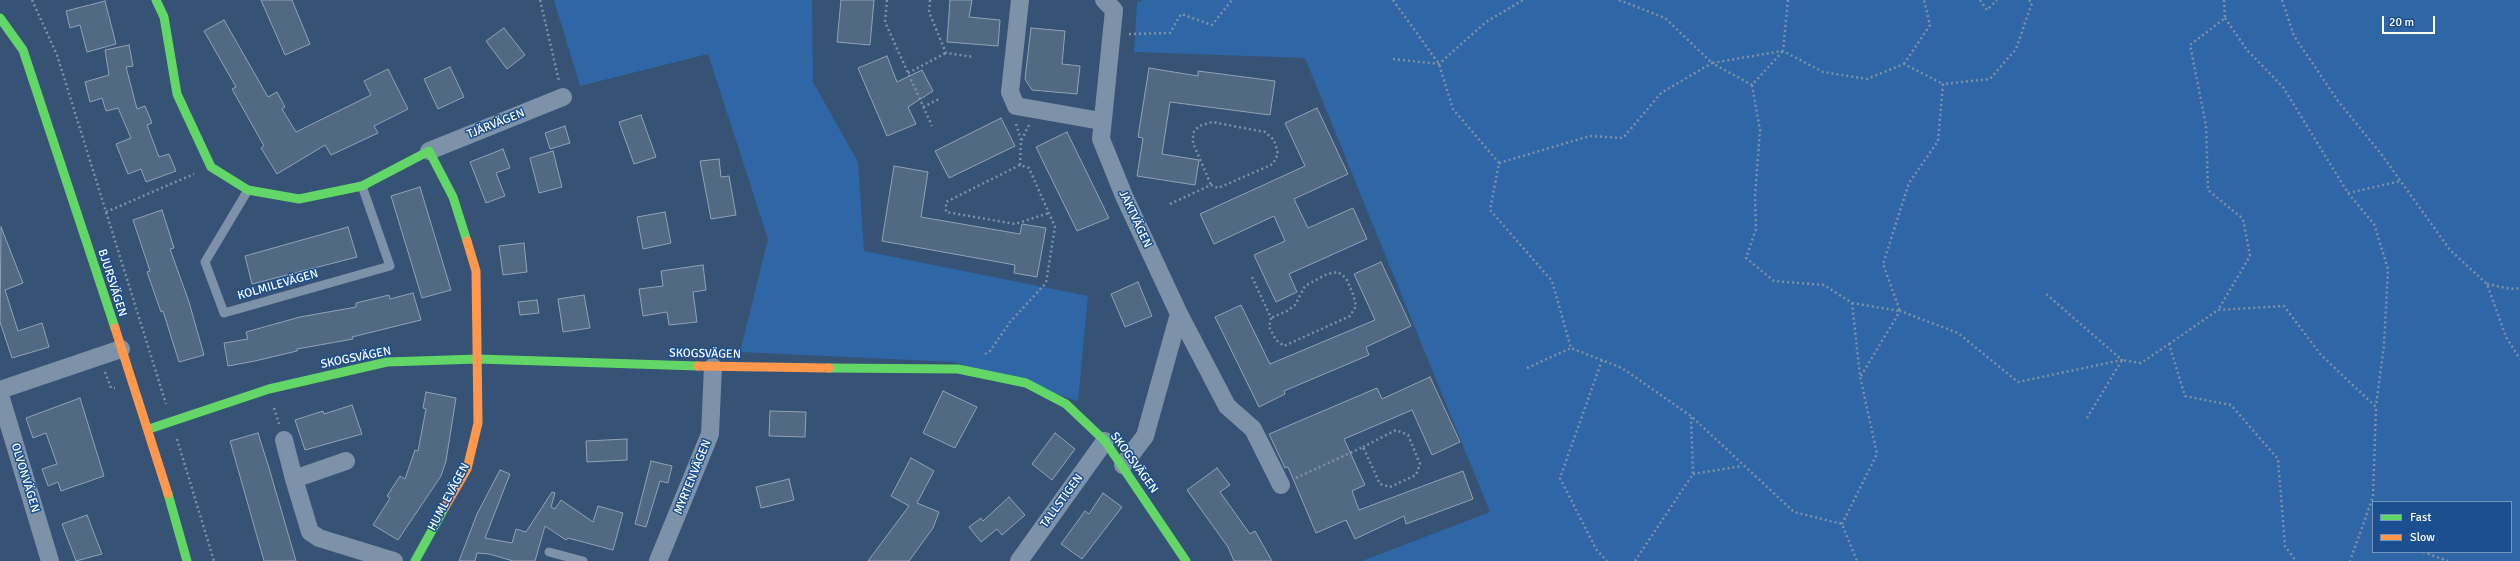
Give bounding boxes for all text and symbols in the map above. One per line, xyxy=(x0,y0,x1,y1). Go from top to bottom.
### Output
scale bar xyxy=(2384,8,2437,34)
text: 20 m xyxy=(2389,15,2414,30)
street label: TJÄRVÄGEN xyxy=(465,106,527,142)
street label: JAKTVÄGEN xyxy=(1115,188,1155,250)
street label: BJURSVÄGEN xyxy=(94,247,130,319)
street label: KOLMILEVÄGEN xyxy=(236,267,320,303)
street label: SKOGSVÄGEN xyxy=(319,344,393,372)
street label: SKOGSVÄGEN xyxy=(669,346,741,362)
street label: SKOGSVÄGEN xyxy=(1107,430,1161,496)
street label: MYRTENVÄGEN xyxy=(671,437,715,517)
street label: OLVONVÄGEN xyxy=(8,441,42,515)
street label: HUMLEVÄGEN xyxy=(425,461,473,533)
street label: TALLSTIGEN xyxy=(1038,471,1086,531)
legend xyxy=(2372,501,2512,553)
text: Fast xyxy=(2410,510,2431,525)
text: Slow xyxy=(2410,530,2435,545)

